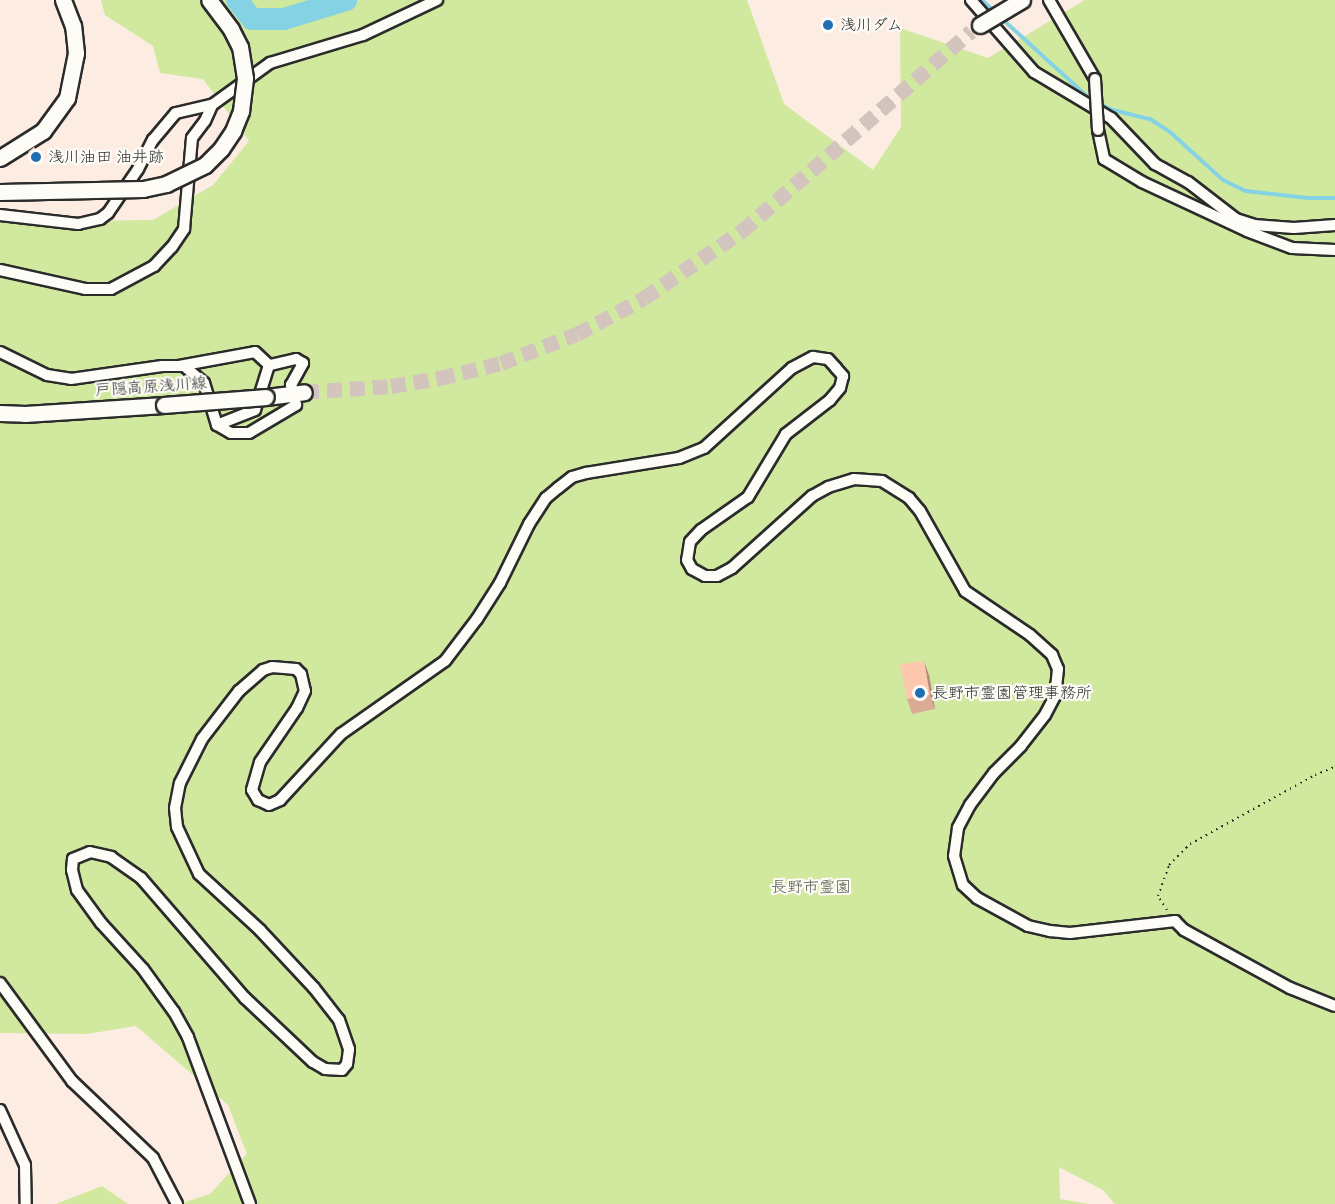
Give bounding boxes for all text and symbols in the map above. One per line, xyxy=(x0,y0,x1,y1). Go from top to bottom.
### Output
place label: 浅川ダム xyxy=(840,15,904,35)
marker: 浅川ダム xyxy=(821,18,835,32)
place label: 浅川油田 油井跡 xyxy=(48,147,164,167)
marker: 浅川油田 油井跡 xyxy=(29,150,43,164)
street label: 戸隠高原浅川線 xyxy=(94,374,208,400)
place label: 長野市霊園管理事務所 xyxy=(932,683,1092,703)
marker: 長野市霊園管理事務所 xyxy=(913,686,927,700)
park label: 長野市霊園 xyxy=(771,877,851,897)

